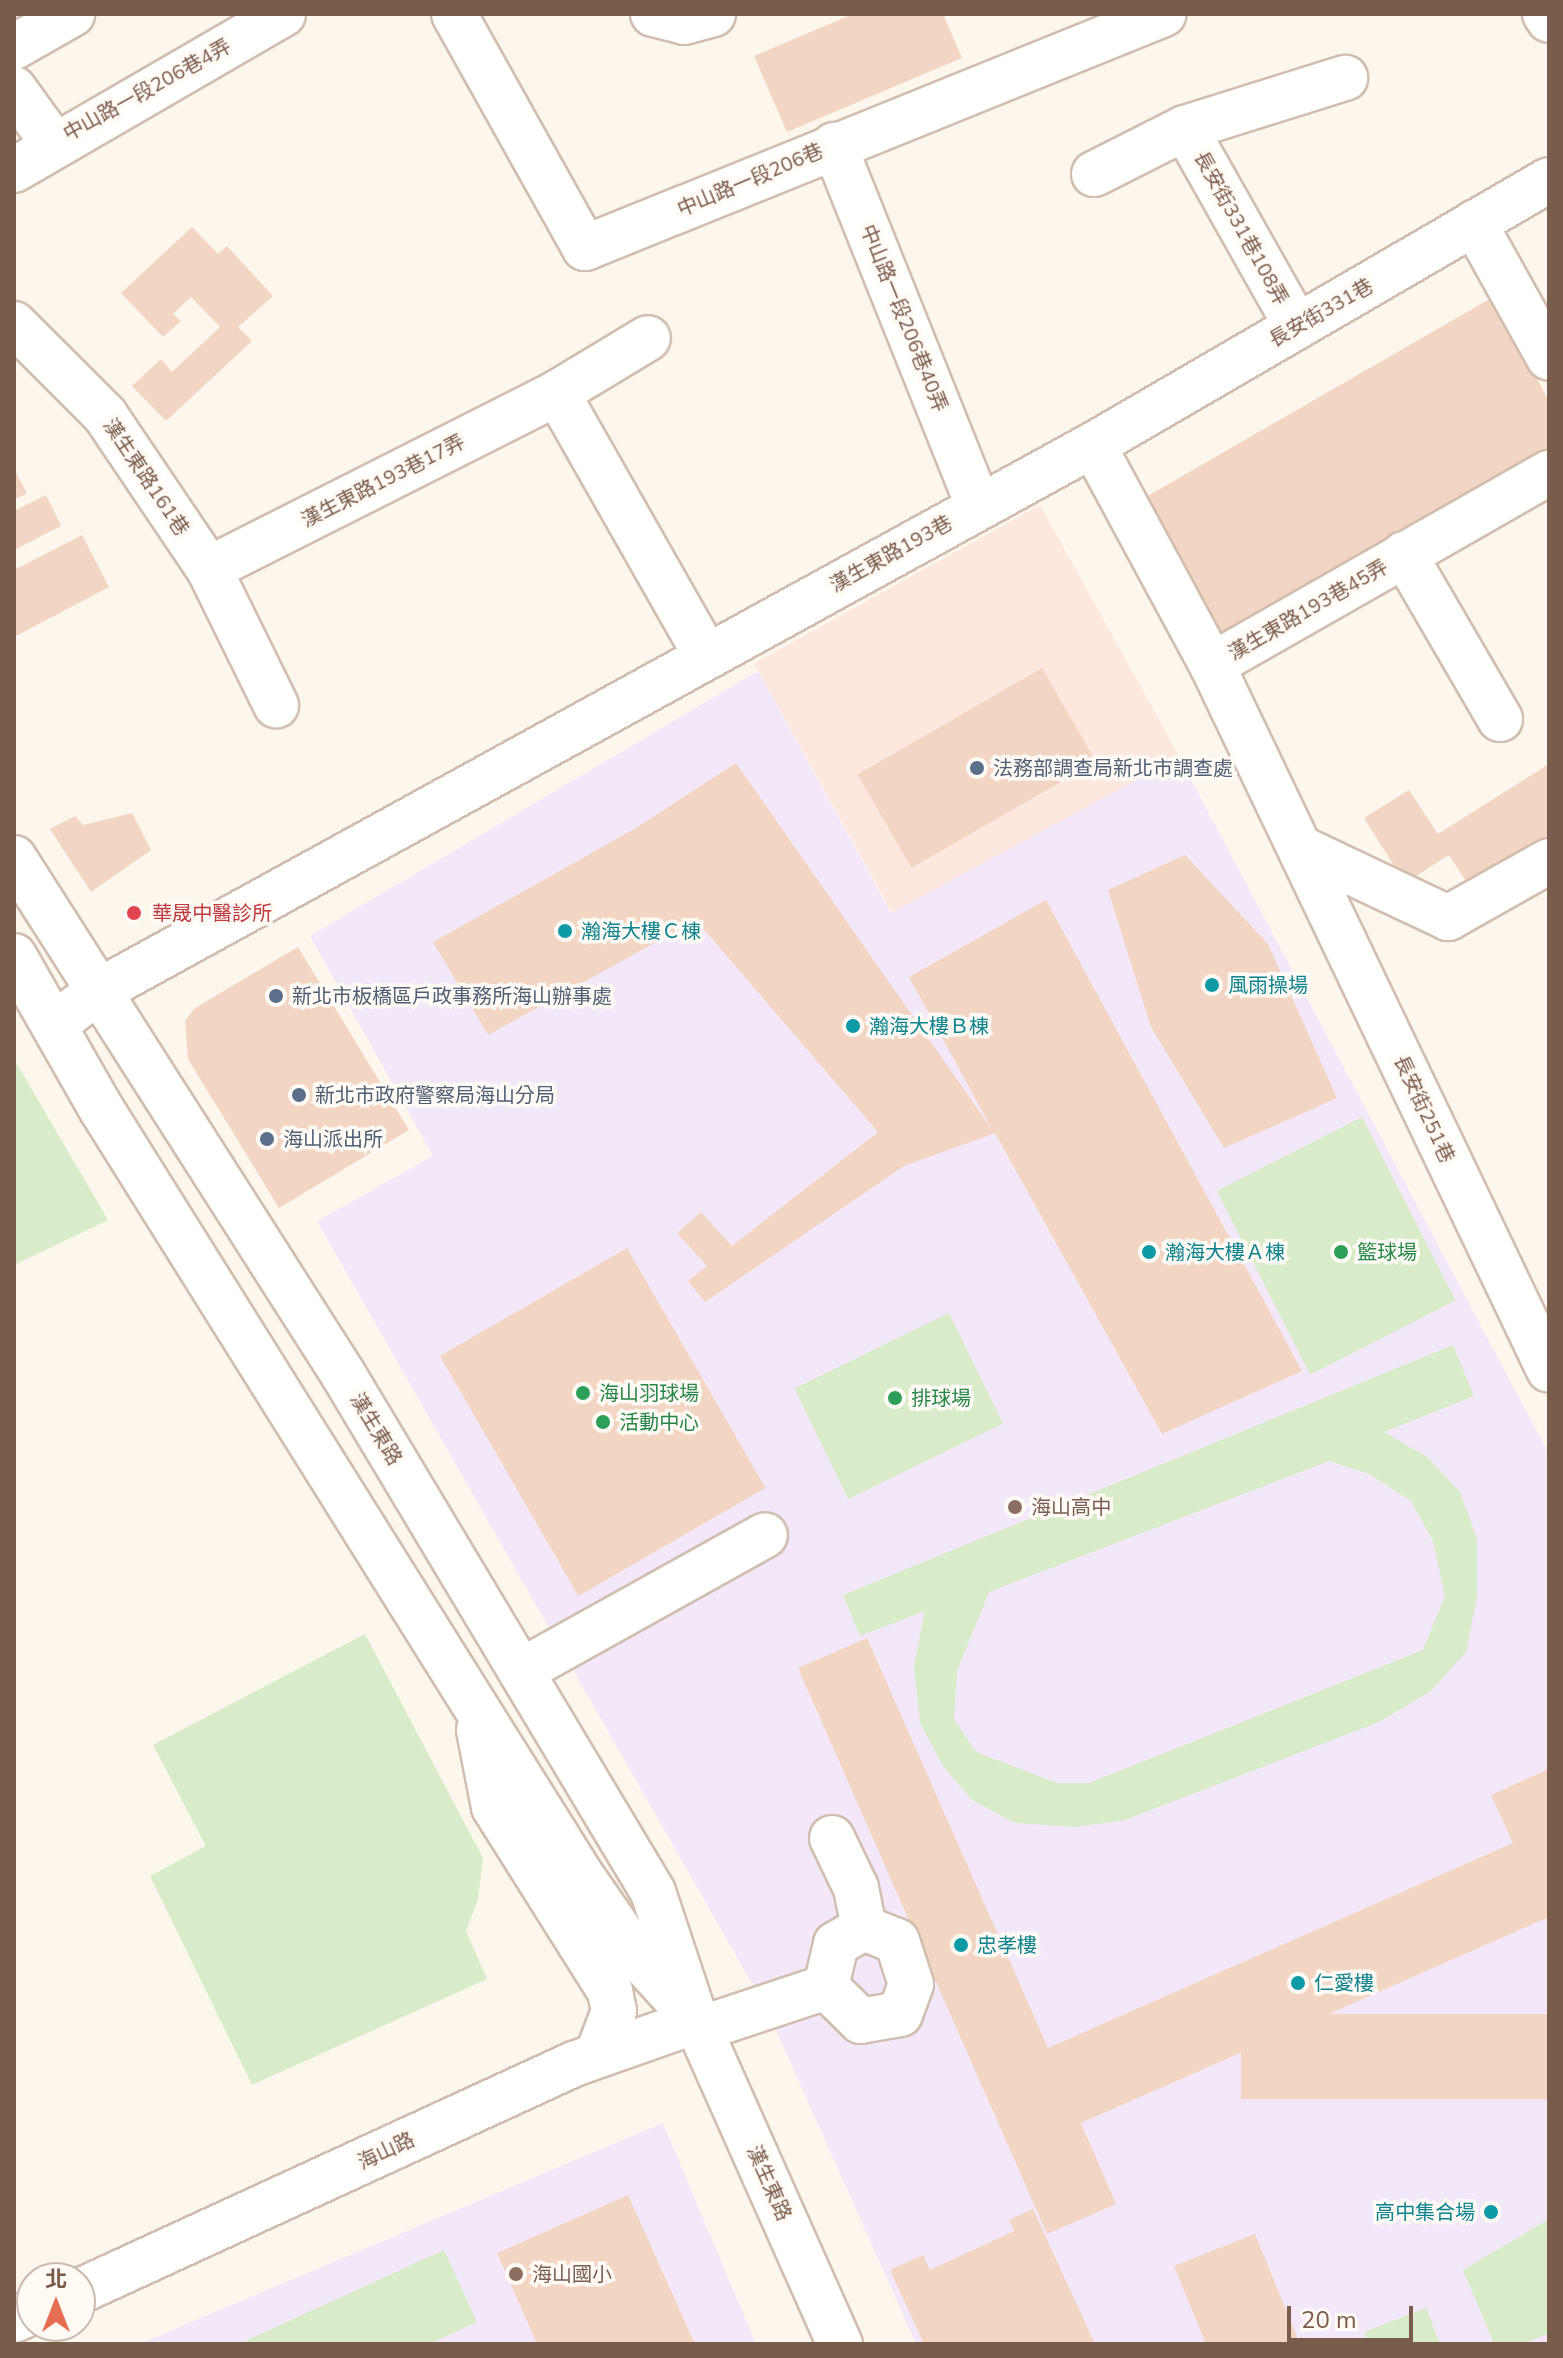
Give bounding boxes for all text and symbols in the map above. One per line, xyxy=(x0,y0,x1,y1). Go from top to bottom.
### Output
street label: 中山路一段206巷4弄 xyxy=(59,34,235,146)
street label: 中山路一段206巷 xyxy=(674,138,826,222)
street label: 長安街331巷108弄 xyxy=(1189,147,1293,309)
street label: 中山路一段206巷40弄 xyxy=(855,221,953,415)
street label: 長安街331巷 xyxy=(1265,274,1377,352)
street label: 漢生東路161巷 xyxy=(98,414,194,540)
street label: 漢生東路193巷17弄 xyxy=(297,429,469,533)
street label: 漢生東路193巷 xyxy=(826,511,956,597)
street label: 漢生東路193巷45弄 xyxy=(1224,555,1392,665)
place label: 法務部調查局新北市調查處 xyxy=(993,756,1233,780)
marker: 法務部調查局新北市調查處 xyxy=(968,759,986,777)
place label: 華晟中醫診所 xyxy=(152,901,272,925)
marker: 華晟中醫診所 xyxy=(123,902,145,924)
place label: 瀚海大樓Ｃ棟 xyxy=(581,919,701,943)
marker: 瀚海大樓Ｃ棟 xyxy=(556,922,574,940)
place label: 風雨操場 xyxy=(1228,973,1308,997)
marker: 風雨操場 xyxy=(1203,976,1221,994)
place label: 新北市板橋區戶政事務所海山辦事處 xyxy=(292,984,612,1008)
marker: 新北市板橋區戶政事務所海山辦事處 xyxy=(267,987,285,1005)
place label: 瀚海大樓Ｂ棟 xyxy=(869,1014,989,1038)
marker: 瀚海大樓Ｂ棟 xyxy=(844,1017,862,1035)
street label: 長安街251巷 xyxy=(1389,1051,1459,1167)
place label: 新北市政府警察局海山分局 xyxy=(315,1083,555,1107)
marker: 新北市政府警察局海山分局 xyxy=(290,1086,308,1104)
place label: 海山派出所 xyxy=(283,1127,383,1151)
marker: 海山派出所 xyxy=(258,1130,276,1148)
place label: 瀚海大樓Ａ棟 xyxy=(1165,1240,1285,1264)
place label: 籃球場 xyxy=(1357,1240,1417,1264)
marker: 瀚海大樓Ａ棟 xyxy=(1140,1243,1158,1261)
marker: 籃球場 xyxy=(1332,1243,1350,1261)
place label: 海山羽球場 xyxy=(599,1381,699,1405)
marker: 海山羽球場 xyxy=(574,1384,592,1402)
place label: 排球場 xyxy=(911,1386,971,1410)
street label: 漢生東路 xyxy=(345,1389,407,1469)
marker: 排球場 xyxy=(886,1389,904,1407)
place label: 活動中心 xyxy=(619,1410,699,1434)
marker: 活動中心 xyxy=(594,1413,612,1431)
place label: 海山高中 xyxy=(1031,1495,1111,1519)
marker: 海山高中 xyxy=(1006,1498,1024,1516)
place label: 忠孝樓 xyxy=(977,1933,1037,1957)
marker: 忠孝樓 xyxy=(952,1936,970,1954)
place label: 仁愛樓 xyxy=(1314,1971,1374,1995)
marker: 仁愛樓 xyxy=(1289,1974,1307,1992)
street label: 海山路 xyxy=(354,2127,418,2175)
street label: 漢生東路 xyxy=(742,2142,796,2224)
place label: 高中集合場 xyxy=(1375,2200,1475,2224)
marker: 高中集合場 xyxy=(1482,2203,1500,2221)
north arrow xyxy=(16,2262,96,2342)
place label: 海山國小 xyxy=(532,2262,612,2286)
text: 北 xyxy=(45,2265,67,2295)
marker: 海山國小 xyxy=(507,2265,525,2283)
scale bar xyxy=(1291,2290,1417,2340)
text: 20 m xyxy=(1301,2304,1357,2336)

